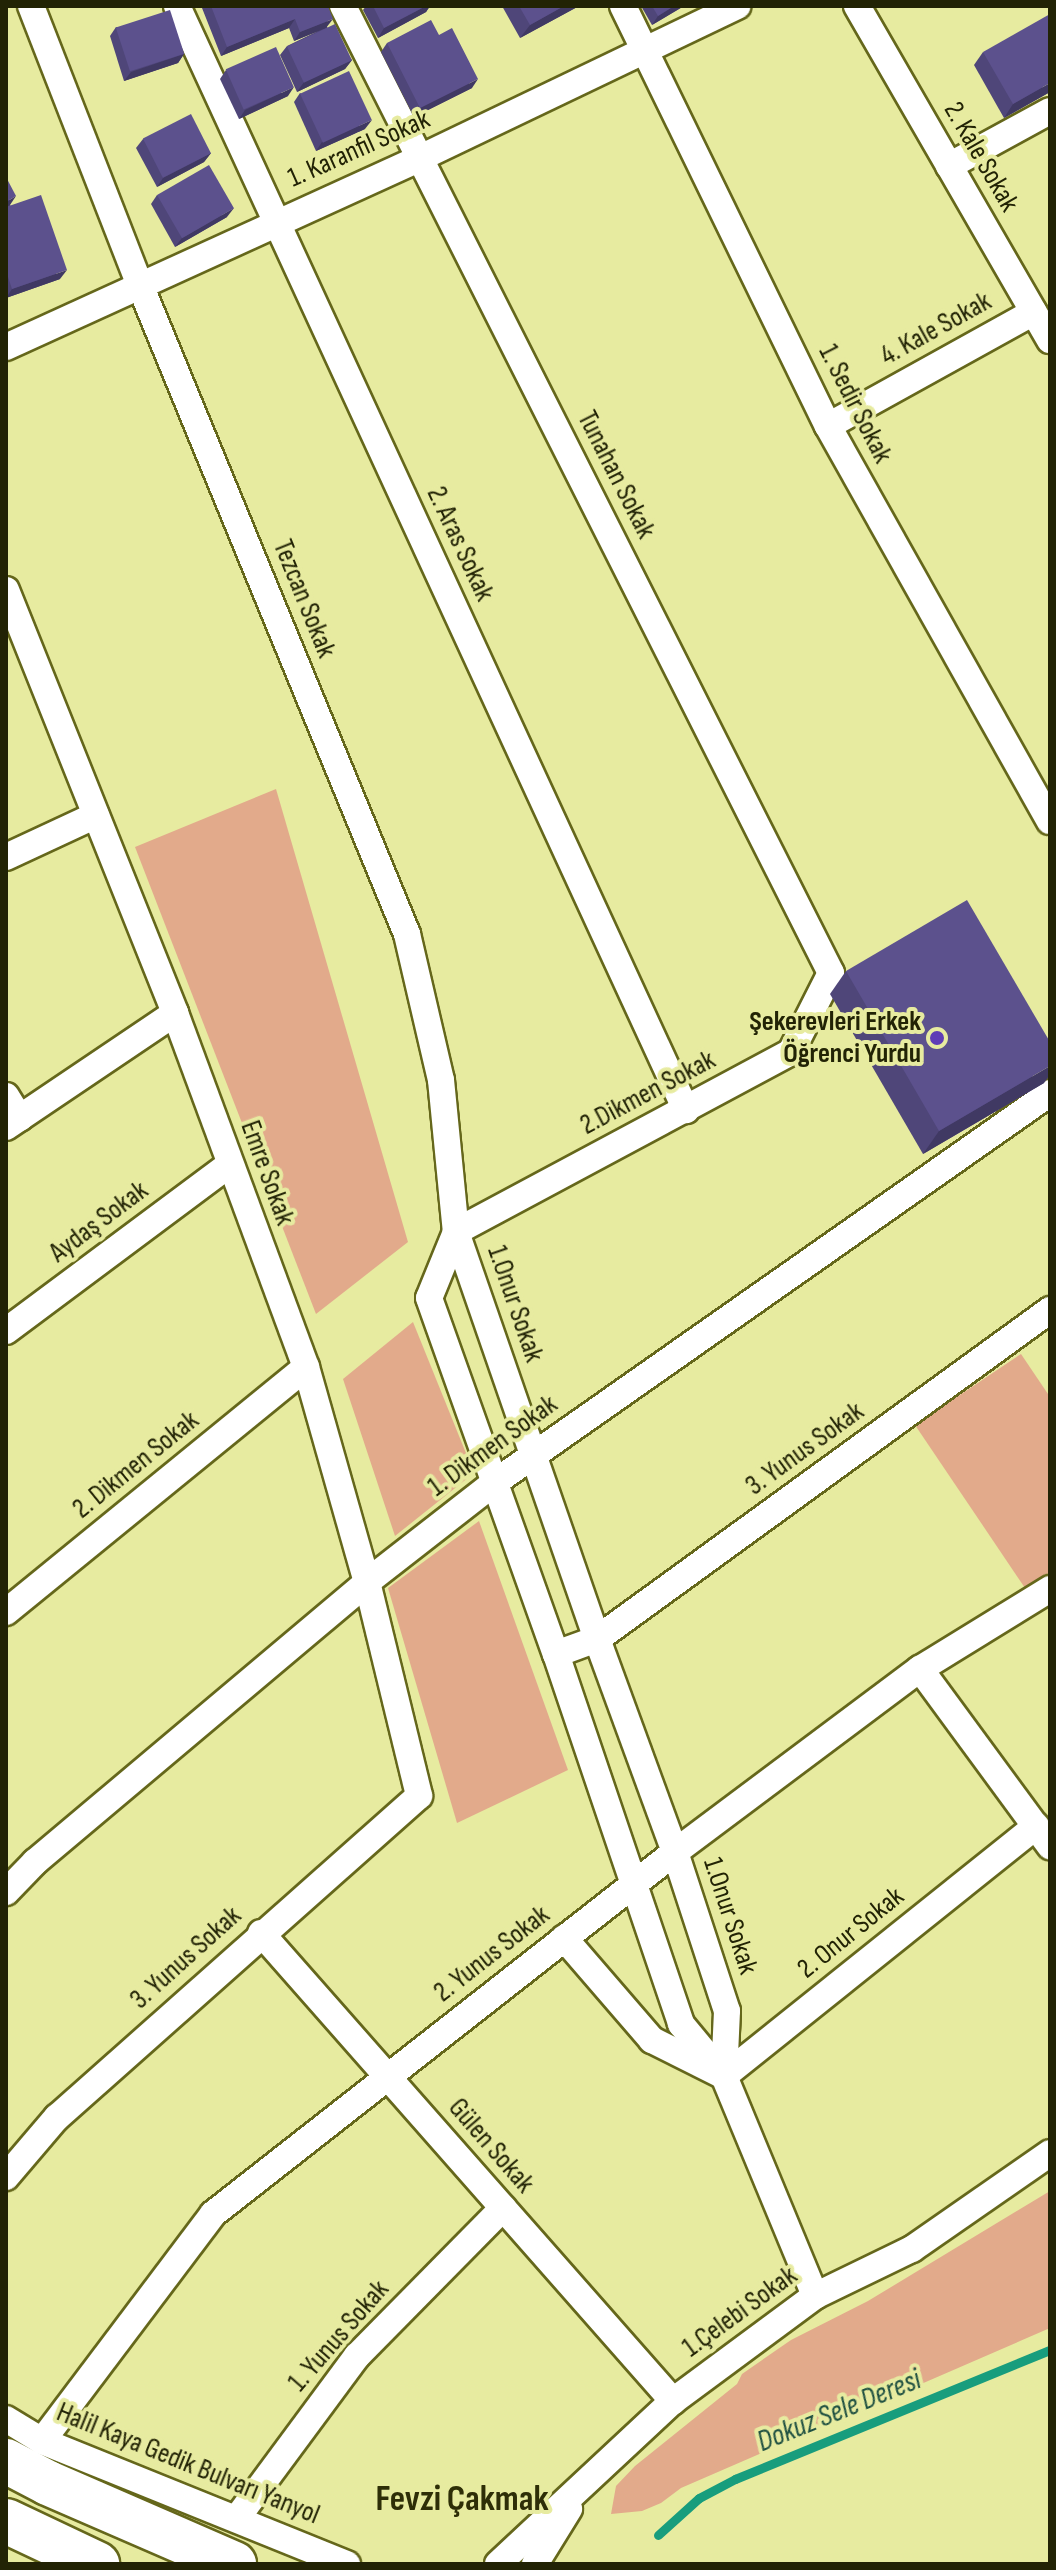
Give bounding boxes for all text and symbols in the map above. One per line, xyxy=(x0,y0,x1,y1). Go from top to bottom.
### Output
street label: 2. Kale Sokak xyxy=(936,96,1026,218)
street label: 1. Karanfil Sokak xyxy=(283,103,435,195)
street label: 4. Kale Sokak xyxy=(875,285,997,373)
street label: 1. Sedir Sokak xyxy=(811,339,899,469)
street label: Tunahan Sokak xyxy=(570,406,662,544)
street label: 2. Aras Sokak xyxy=(419,481,501,607)
street label: Tezcan Sokak xyxy=(265,535,343,663)
place label: Şekerevleri Erkek Öğrenci Yurdu xyxy=(749,1005,921,1071)
marker: Şekerevleri Erkek Öğrenci Yurdu xyxy=(928,1029,946,1047)
street label: 2.Dikmen Sokak xyxy=(575,1043,721,1143)
street label: Emre Sokak xyxy=(233,1116,301,1230)
street label: Aydaş Sokak xyxy=(43,1174,155,1270)
street label: 1.Onur Sokak xyxy=(479,1241,551,1367)
street label: 1. Dikmen Sokak xyxy=(422,1388,564,1504)
street label: 3. Yunus Sokak xyxy=(739,1395,871,1503)
street label: 2. Dikmen Sokak xyxy=(66,1404,206,1526)
street label: 1.Onur Sokak xyxy=(695,1853,765,1979)
street label: 2. Onur Sokak xyxy=(791,1880,911,1986)
street label: 2. Yunus Sokak xyxy=(427,1898,557,2010)
street label: 3. Yunus Sokak xyxy=(124,1899,248,2017)
street label: Gülen Sokak xyxy=(441,2092,541,2200)
street label: 1.Çelebi Sokak xyxy=(676,2259,804,2365)
street label: 1. Yunus Sokak xyxy=(282,2273,396,2399)
water label: Dokuz Sele Deresi xyxy=(752,2362,926,2460)
street label: Halil Kaya Gedik Bulvarı Yanyol xyxy=(52,2396,324,2532)
district label: Fevzi Çakmak xyxy=(375,2478,549,2522)

